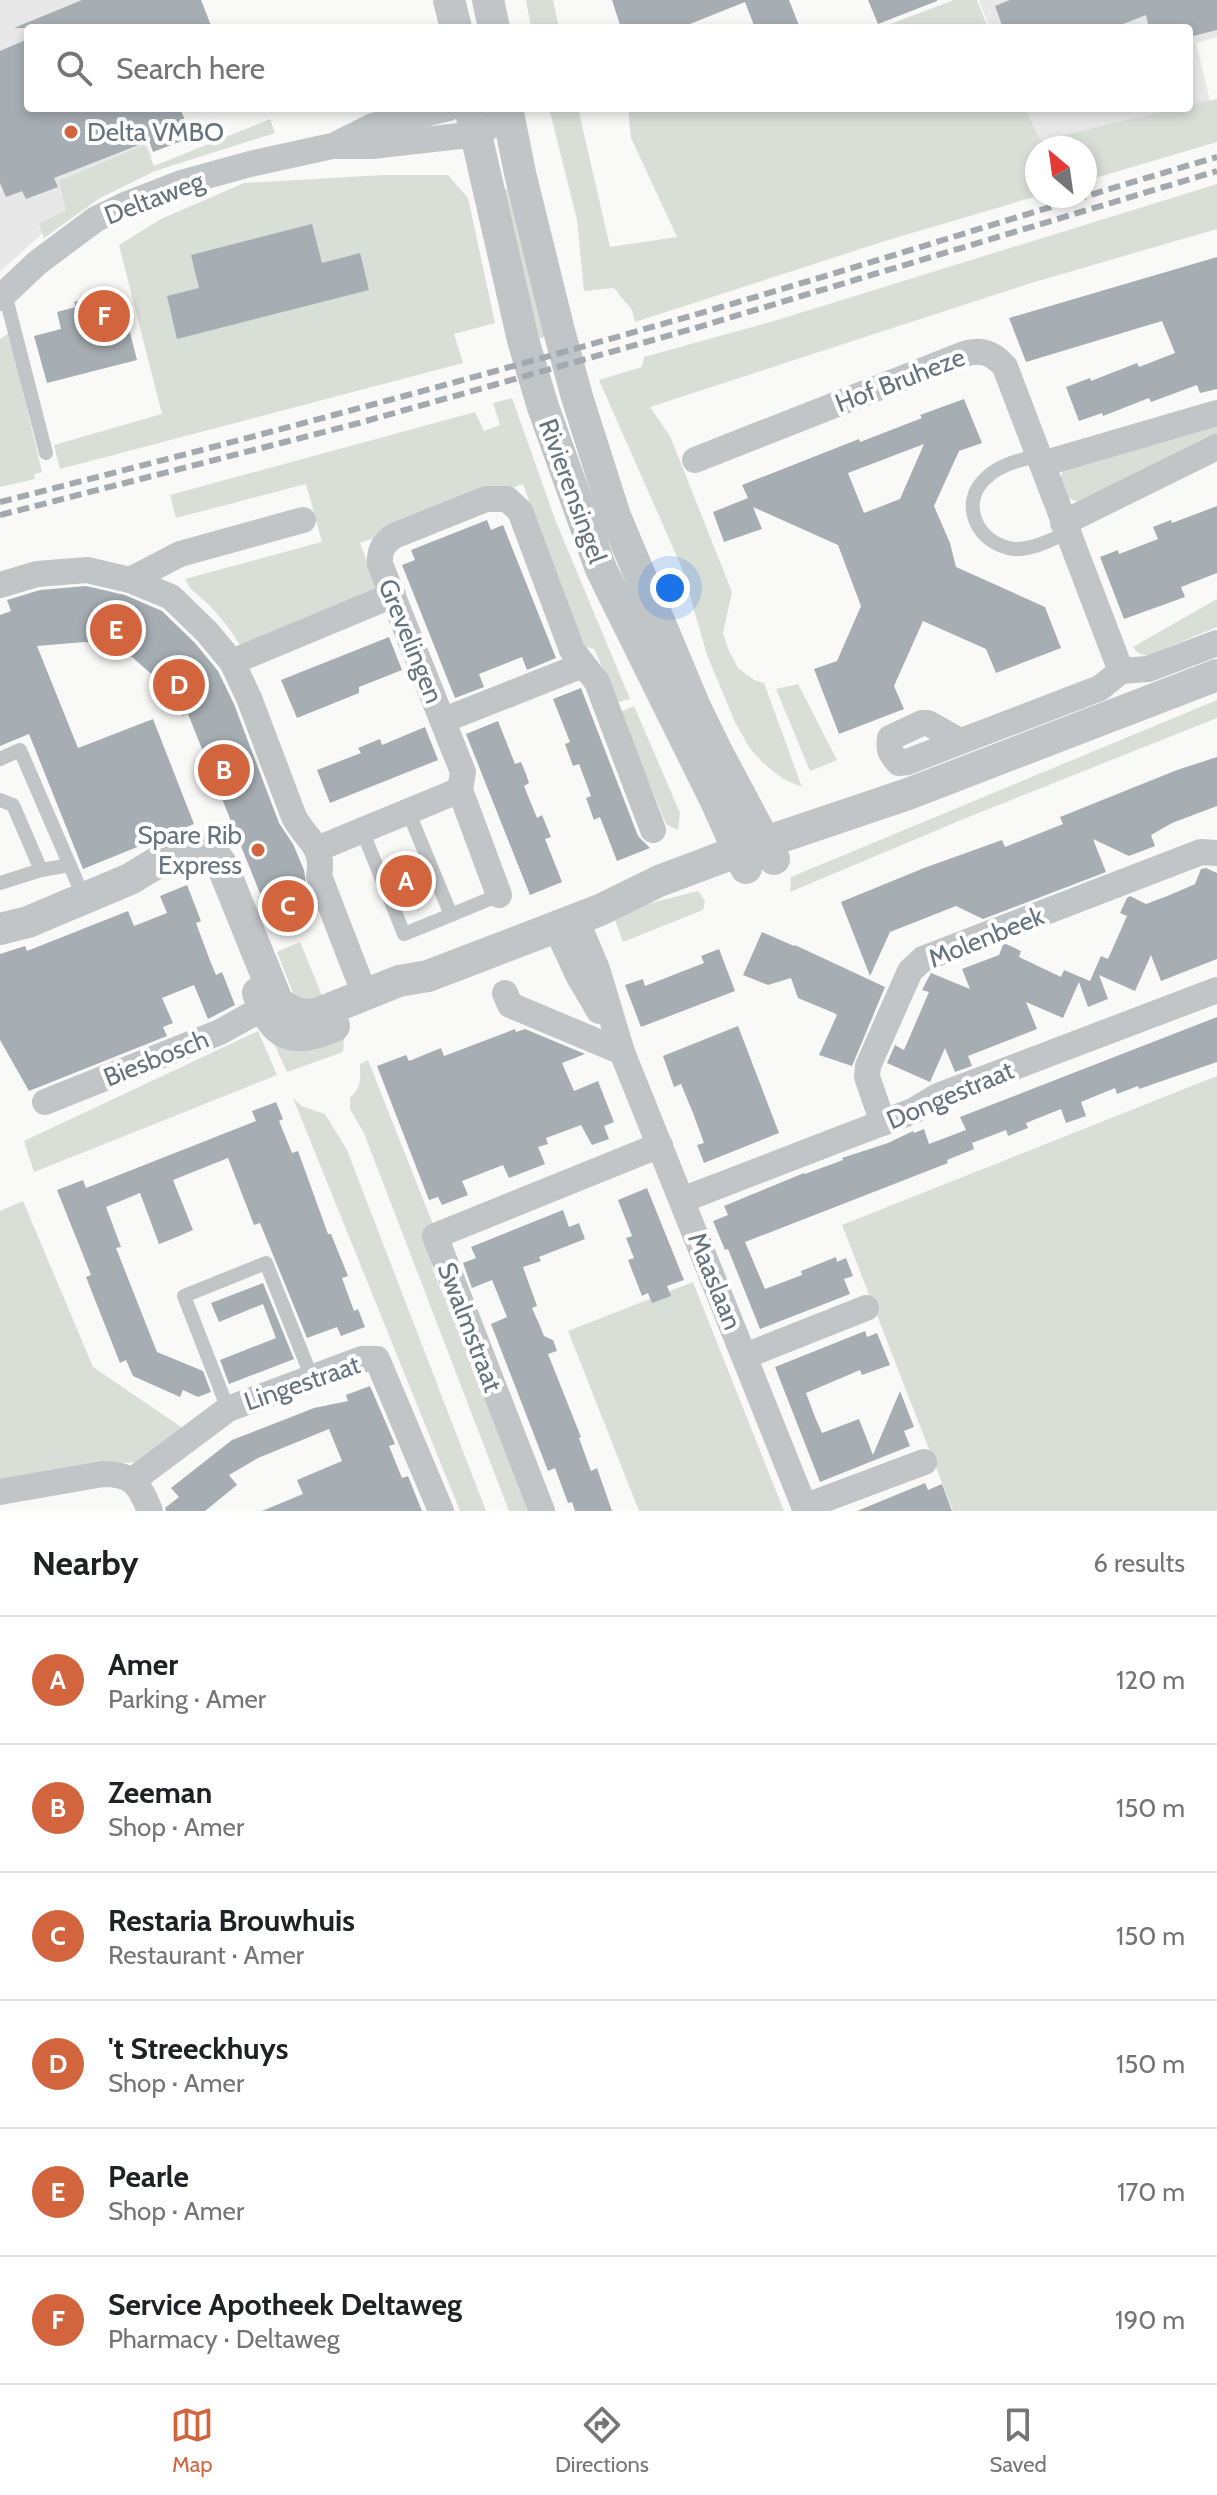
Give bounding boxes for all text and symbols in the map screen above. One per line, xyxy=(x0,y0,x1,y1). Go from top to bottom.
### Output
search box xyxy=(24,24,1193,112)
icon: search xyxy=(52,46,96,90)
text: Search here xyxy=(116,50,265,87)
place label: Delta VMBO xyxy=(87,116,224,148)
marker: Delta VMBO xyxy=(62,123,80,141)
north arrow xyxy=(1025,136,1097,208)
street label: Deltaweg xyxy=(100,164,209,232)
pin: F xyxy=(78,286,130,346)
street label: Hof Bruheze xyxy=(831,341,969,419)
street label: Rivierensingel xyxy=(532,414,614,568)
your location xyxy=(650,568,690,608)
street label: Grevelingen xyxy=(372,574,450,708)
pin: E xyxy=(90,600,142,660)
pin: D xyxy=(153,655,205,715)
pin: B xyxy=(198,740,250,800)
place label: Spare Rib Express xyxy=(138,819,242,881)
marker: Spare Rib Express xyxy=(249,841,267,859)
pin: A xyxy=(380,851,432,911)
pin: C xyxy=(262,876,314,936)
street label: Molenbeek xyxy=(924,899,1049,975)
street label: Biesbosch xyxy=(99,1022,213,1094)
street label: Dongestraat xyxy=(882,1054,1019,1136)
street label: Maaslaan xyxy=(681,1228,749,1334)
street label: Swalmstraat xyxy=(431,1258,509,1396)
street label: Lingestraat xyxy=(240,1348,364,1418)
text: Nearby xyxy=(32,1542,139,1584)
text: 6 results xyxy=(1093,1547,1185,1579)
text: Amer xyxy=(108,1646,178,1683)
text: A xyxy=(50,1664,66,1696)
text: 120 m xyxy=(1116,1664,1185,1696)
text: Parking · Amer xyxy=(108,1683,266,1715)
text: Zeeman xyxy=(108,1774,212,1811)
text: B xyxy=(50,1792,66,1824)
text: 150 m xyxy=(1116,1792,1185,1824)
text: Shop · Amer xyxy=(108,1811,244,1843)
text: Restaria Brouwhuis xyxy=(108,1902,355,1939)
text: C xyxy=(50,1920,66,1952)
text: 150 m xyxy=(1116,1920,1185,1952)
text: Restaurant · Amer xyxy=(108,1939,304,1971)
text: 't Streeckhuys xyxy=(108,2030,288,2067)
text: D xyxy=(49,2048,67,2080)
text: 150 m xyxy=(1116,2048,1185,2080)
text: Shop · Amer xyxy=(108,2067,244,2099)
text: Pearle xyxy=(108,2158,189,2195)
text: E xyxy=(51,2176,65,2208)
text: 170 m xyxy=(1117,2176,1185,2208)
text: Shop · Amer xyxy=(108,2195,244,2227)
text: Service Apotheek Deltaweg xyxy=(108,2286,462,2323)
text: F xyxy=(51,2304,65,2336)
text: 190 m xyxy=(1115,2304,1185,2336)
text: Pharmacy · Deltaweg xyxy=(108,2323,340,2355)
tab: Map xyxy=(170,2403,214,2478)
tab: Directions xyxy=(555,2403,649,2478)
tab: Saved xyxy=(990,2403,1047,2478)

